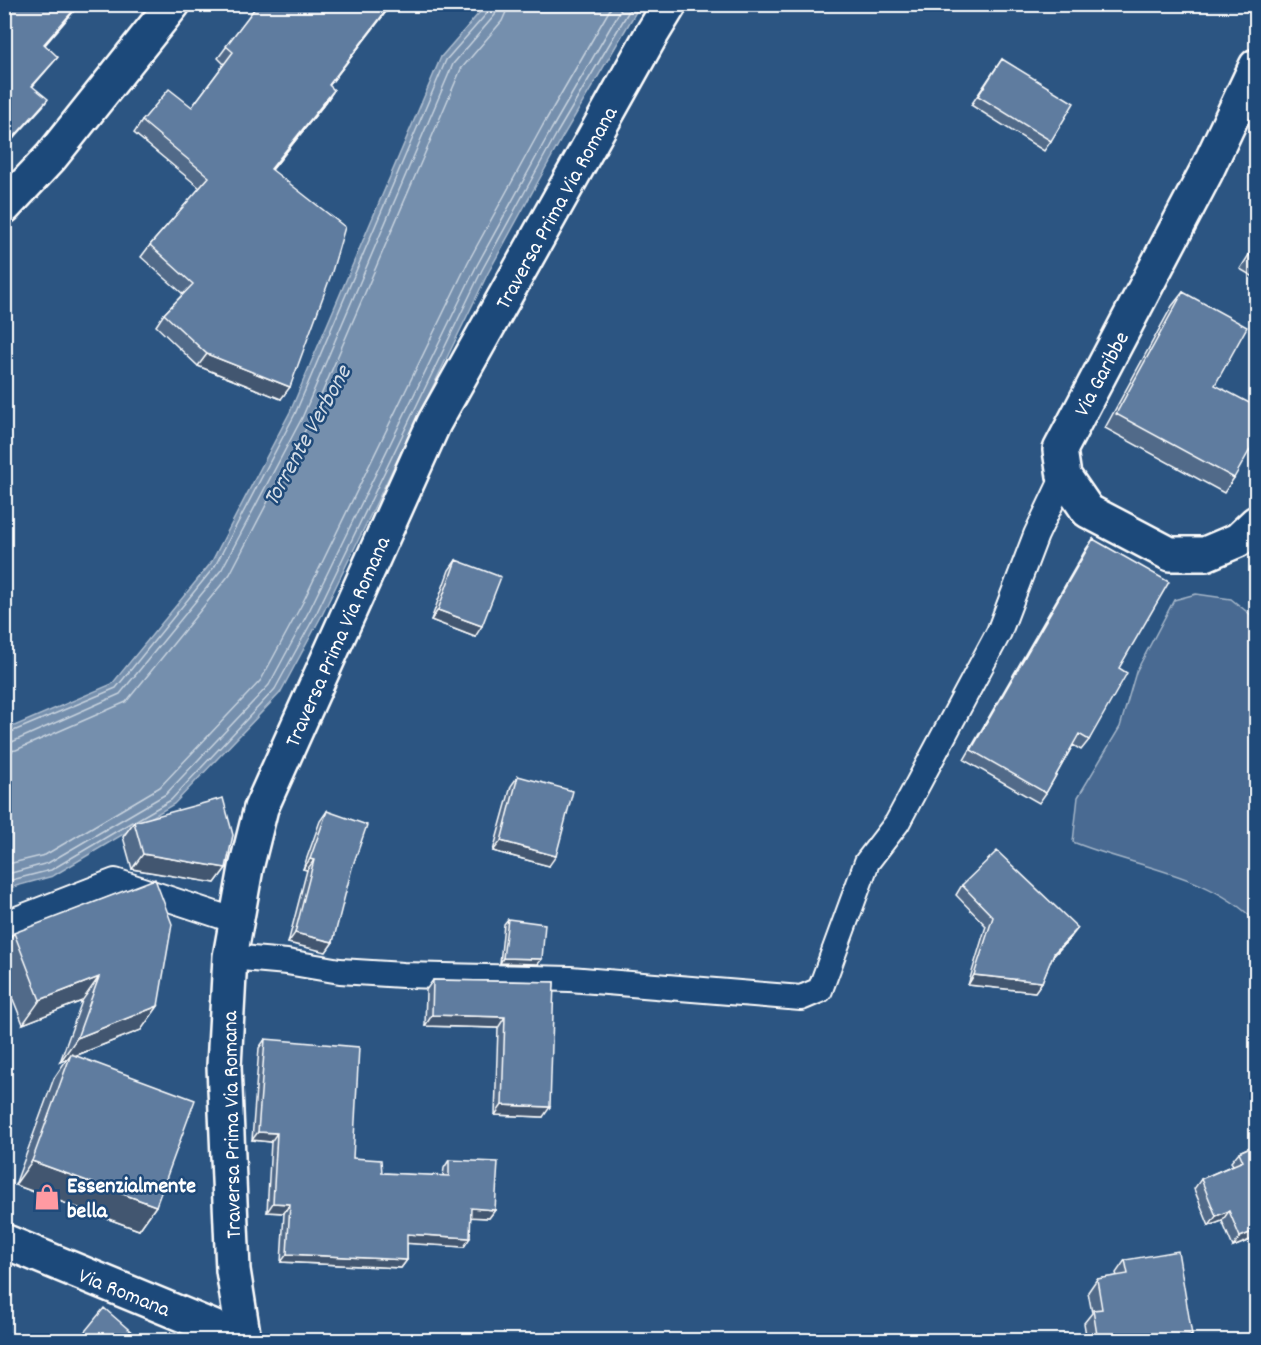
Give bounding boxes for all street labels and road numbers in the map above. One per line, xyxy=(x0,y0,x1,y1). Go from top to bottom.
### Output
street label: Traversa Prima Via Romana xyxy=(489,101,627,316)
street label: Via Garibbe xyxy=(1068,327,1138,423)
street label: Traversa Prima Via Romana xyxy=(279,531,400,753)
street label: Traversa Prima Via Romana xyxy=(216,1010,251,1239)
street label: Via Romana xyxy=(73,1262,175,1327)

